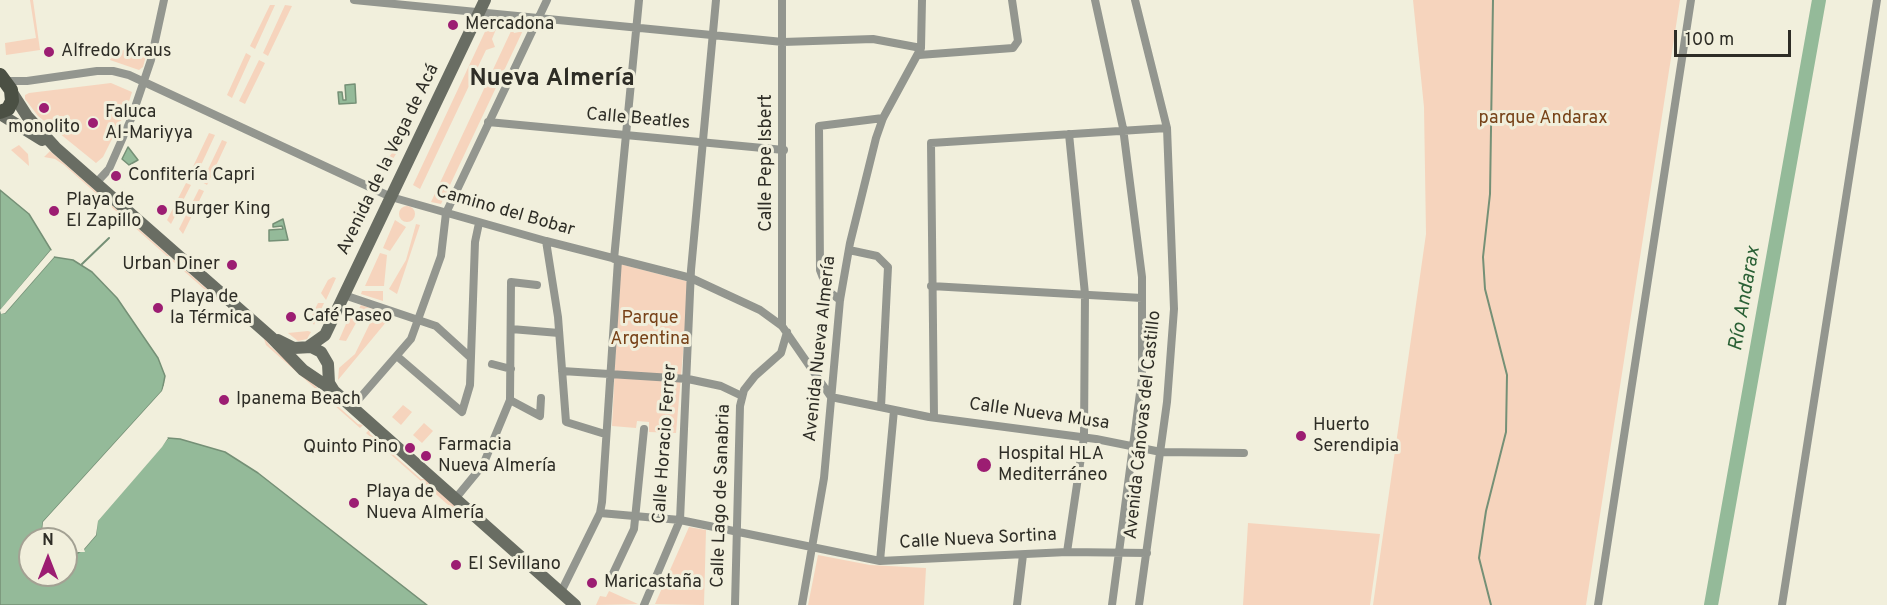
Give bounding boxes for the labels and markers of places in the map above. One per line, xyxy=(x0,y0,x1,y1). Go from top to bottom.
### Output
place label: Mercadona xyxy=(465,14,554,36)
marker: Mercadona xyxy=(446,18,460,32)
place label: Alfredo Kraus xyxy=(61,41,171,63)
marker: Alfredo Kraus xyxy=(42,45,56,59)
marker: monolito xyxy=(37,101,51,115)
place label: Faluca Al-Mariyya xyxy=(105,102,193,144)
marker: Faluca Al-Mariyya xyxy=(86,116,100,130)
place label: monolito xyxy=(8,117,80,139)
place label: Confitería Capri xyxy=(128,165,255,187)
marker: Confitería Capri xyxy=(109,169,123,183)
place label: Playa de El Zapillo xyxy=(66,190,141,232)
place label: Burger King xyxy=(174,199,271,221)
marker: Burger King xyxy=(155,203,169,217)
marker: Playa de El Zapillo xyxy=(47,204,61,218)
place label: Urban Diner xyxy=(122,254,220,276)
marker: Urban Diner xyxy=(225,258,239,272)
place label: Playa de la Térmica xyxy=(170,287,252,330)
marker: Playa de la Térmica xyxy=(151,301,165,315)
place label: Café Paseo xyxy=(303,306,392,328)
marker: Café Paseo xyxy=(284,310,298,324)
place label: Ipanema Beach xyxy=(236,389,361,411)
marker: Ipanema Beach xyxy=(217,393,231,407)
place label: Huerto Serendipia xyxy=(1313,415,1399,458)
marker: Huerto Serendipia xyxy=(1294,429,1308,443)
place label: Farmacia Nueva Almería xyxy=(438,435,556,478)
place label: Quinto Pino xyxy=(303,437,398,459)
marker: Quinto Pino xyxy=(403,441,417,455)
place label: Hospital HLA Mediterráneo xyxy=(998,444,1108,486)
marker: Farmacia Nueva Almería xyxy=(419,449,433,463)
marker: Hospital HLA Mediterráneo xyxy=(975,456,993,474)
place label: Playa de Nueva Almería xyxy=(366,482,484,524)
marker: Playa de Nueva Almería xyxy=(347,496,361,510)
place label: El Sevillano xyxy=(468,554,561,576)
marker: El Sevillano xyxy=(449,558,463,572)
place label: Maricastaña xyxy=(604,572,702,594)
marker: Maricastaña xyxy=(585,576,599,590)

